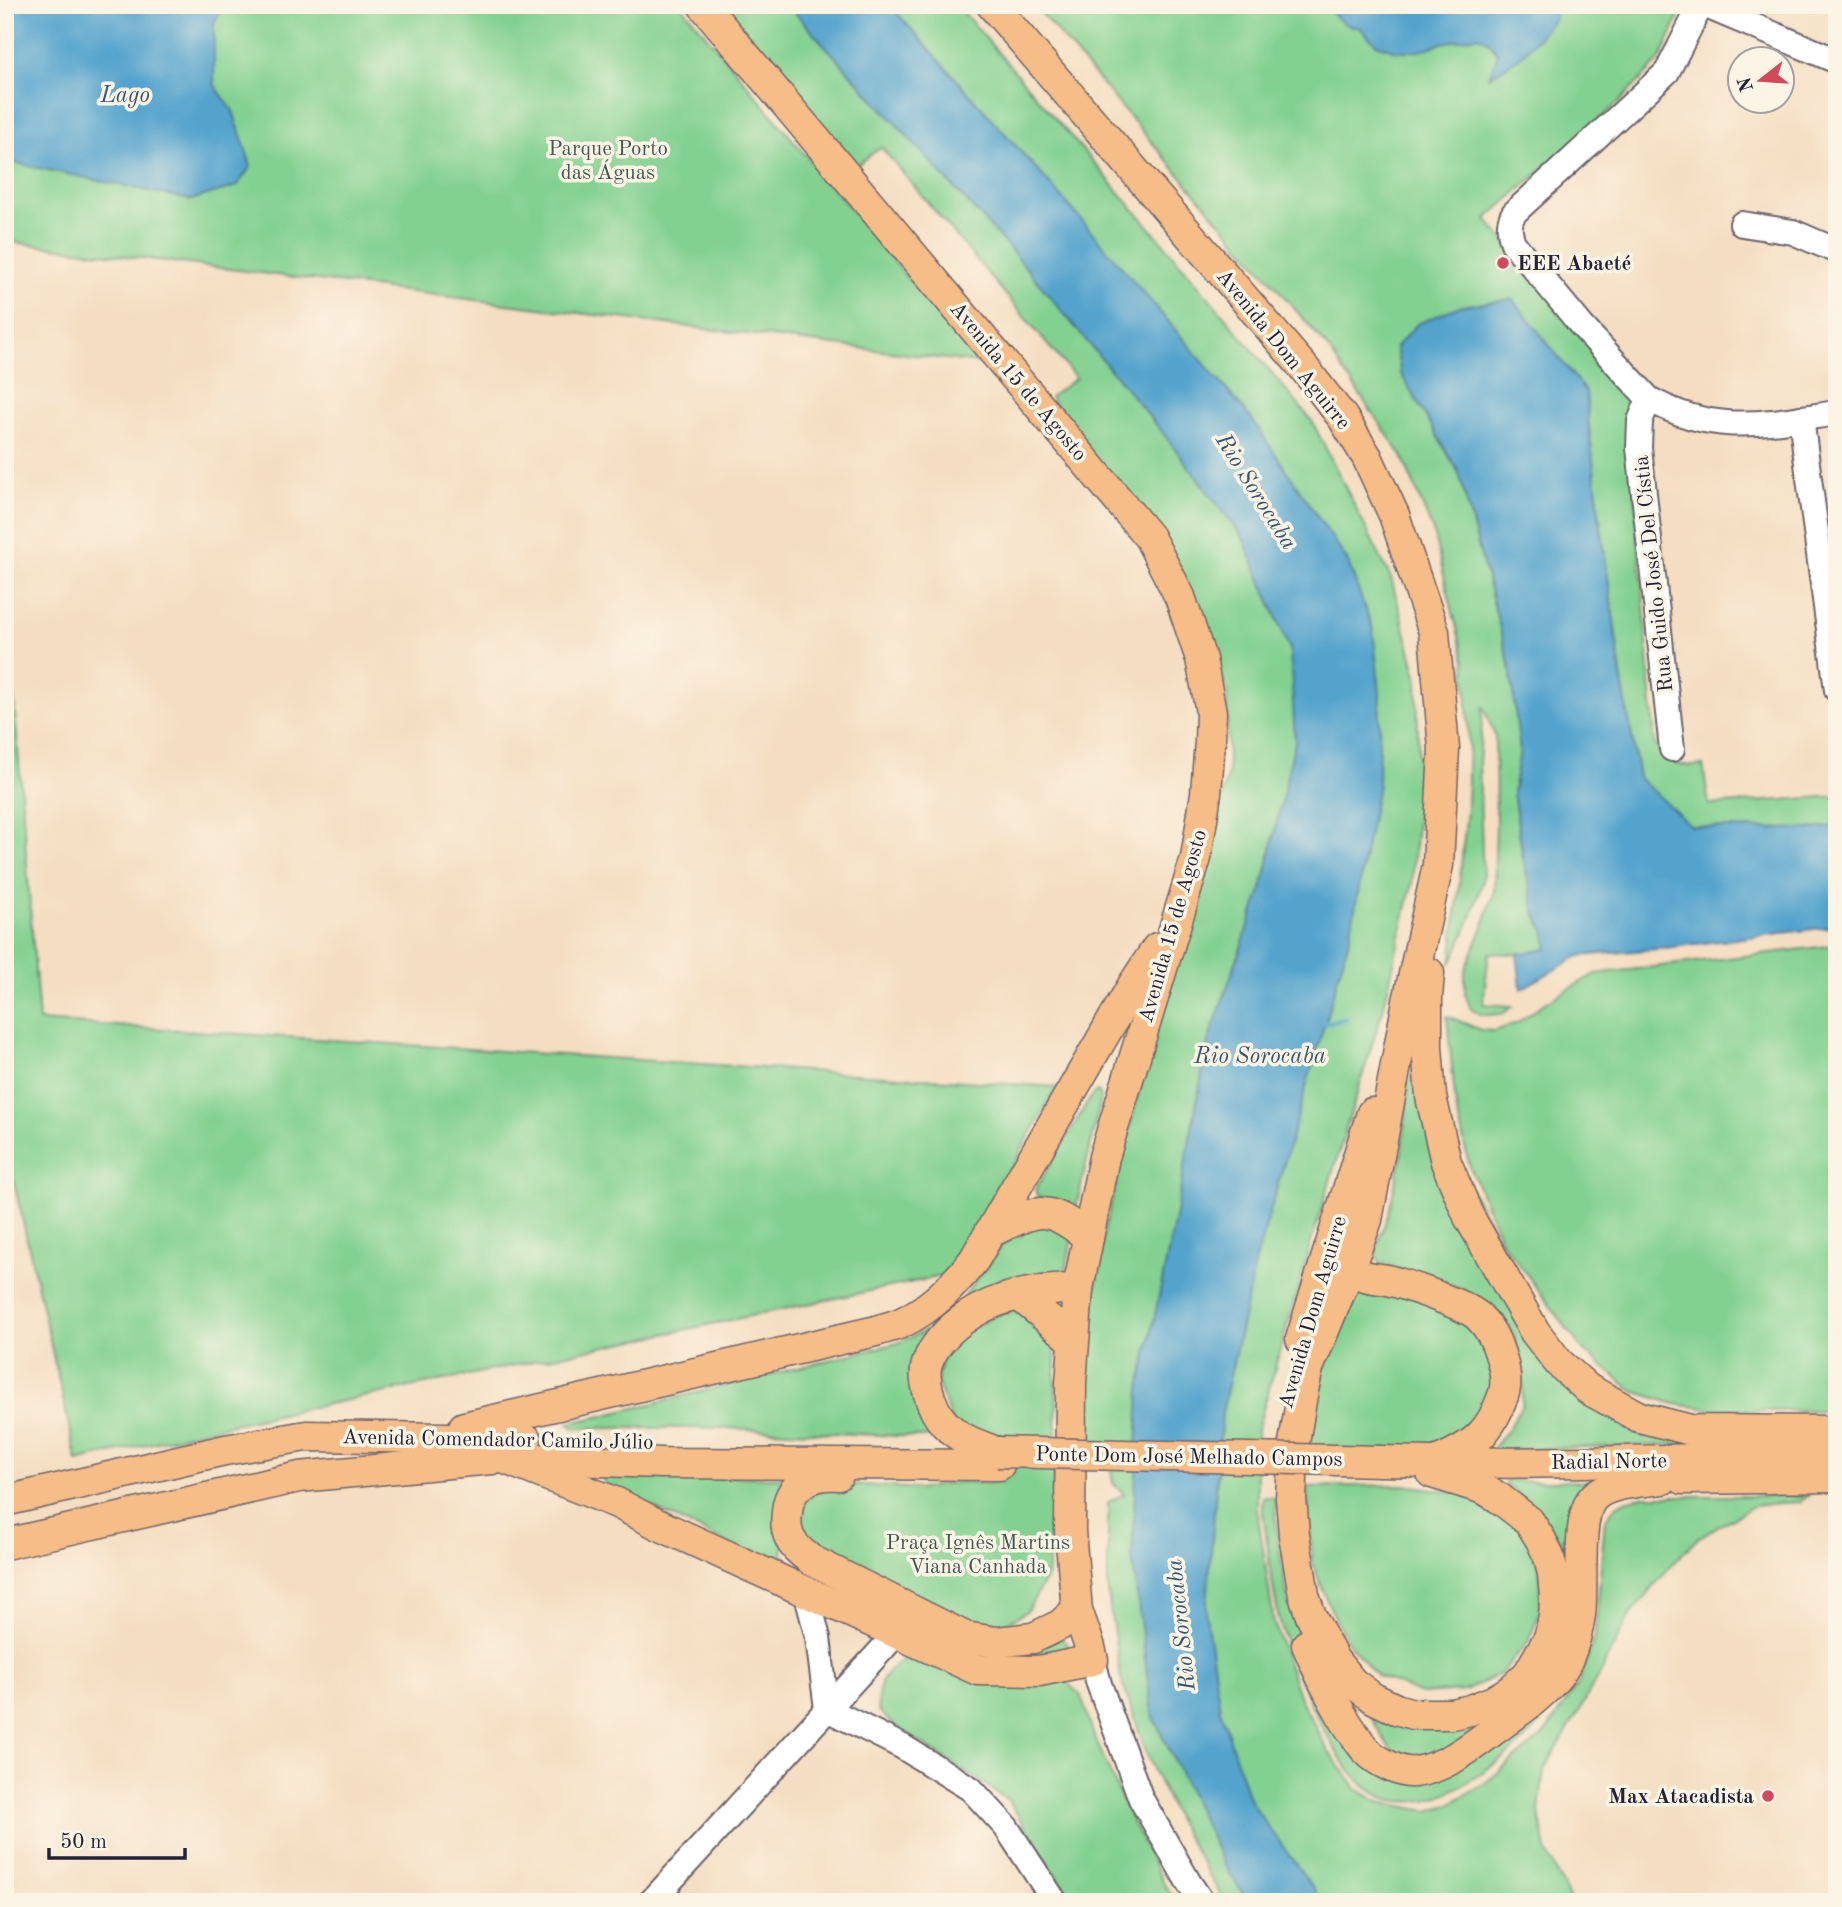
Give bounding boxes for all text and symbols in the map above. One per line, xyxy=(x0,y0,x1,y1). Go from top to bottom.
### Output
north arrow xyxy=(1727,46,1797,116)
text: N xyxy=(1736,74,1758,94)
water label: Lago xyxy=(99,84,150,108)
park label: Parque Porto das Águas xyxy=(548,139,668,184)
place label: EEE Abaeté xyxy=(1517,254,1631,275)
marker: EEE Abaeté xyxy=(1495,255,1511,271)
street label: Avenida Dom Aguirre xyxy=(1212,266,1354,434)
street label: Avenida 15 de Agosto xyxy=(945,299,1090,465)
water label: Rio Sorocaba xyxy=(1210,429,1301,554)
street label: Rua Guido José Del Cístia xyxy=(1632,454,1677,693)
street label: Avenida 15 de Agosto xyxy=(1136,827,1211,1026)
water label: Rio Sorocaba xyxy=(1193,1045,1326,1068)
street label: Avenida Dom Aguirre xyxy=(1276,1214,1351,1411)
street label: Avenida Comendador Camilo Júlio xyxy=(342,1427,654,1454)
street label: Ponte Dom José Melhado Campos xyxy=(1035,1444,1343,1471)
street label: Radial Norte xyxy=(1551,1451,1667,1474)
park label: Praça Ignês Martins Viana Canhada xyxy=(886,1533,1070,1578)
water label: Rio Sorocaba xyxy=(1163,1558,1200,1693)
place label: Max Atacadista xyxy=(1608,1787,1754,1808)
marker: Max Atacadista xyxy=(1760,1788,1776,1804)
scale bar xyxy=(49,1816,186,1860)
text: 50 m xyxy=(60,1832,107,1853)

